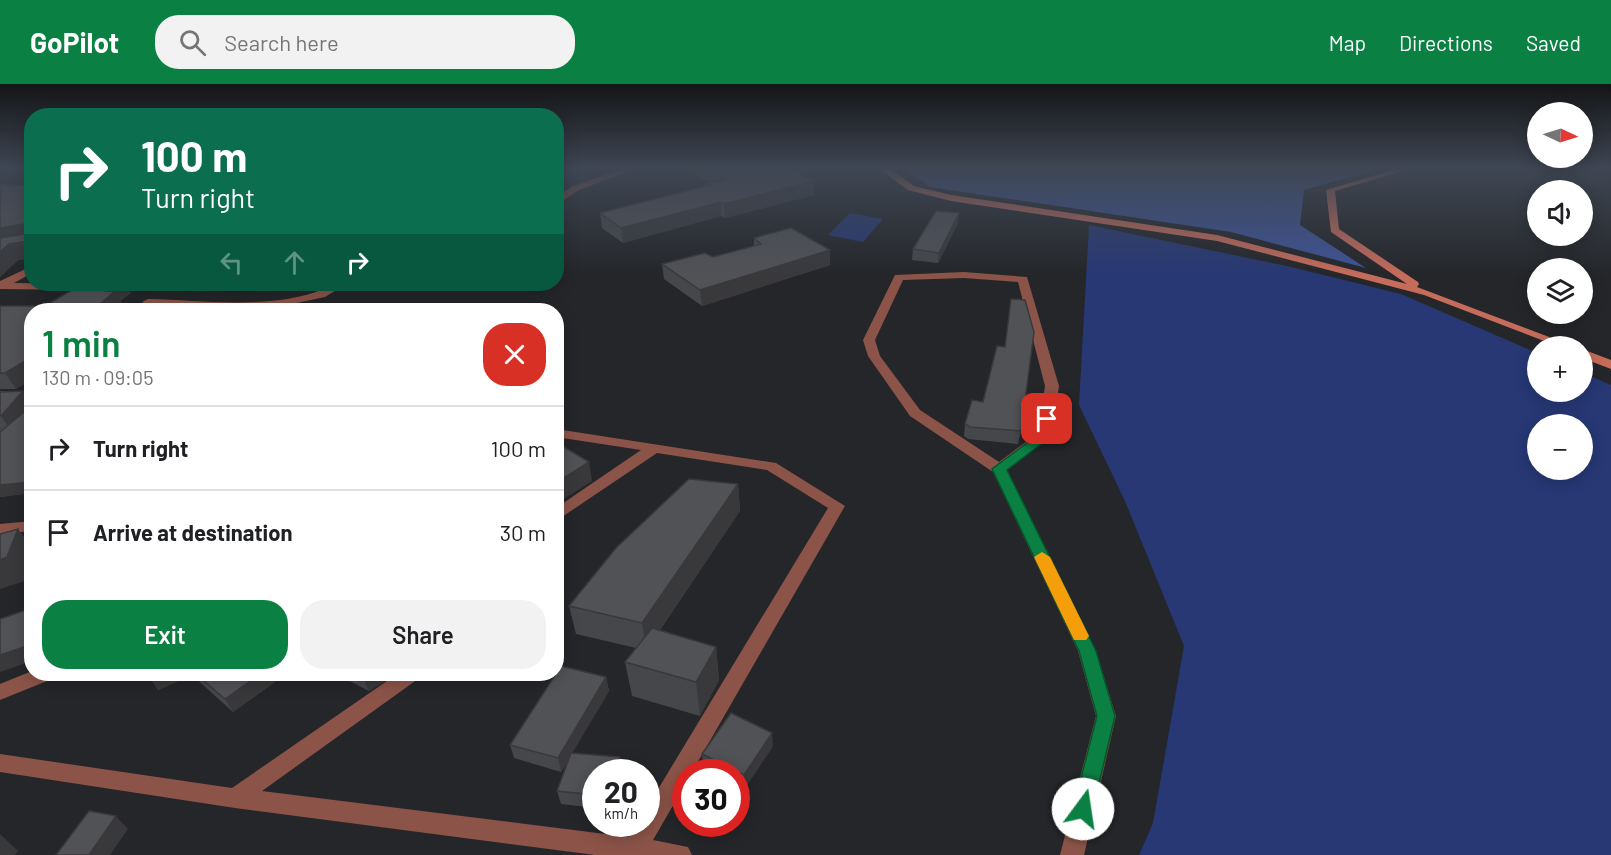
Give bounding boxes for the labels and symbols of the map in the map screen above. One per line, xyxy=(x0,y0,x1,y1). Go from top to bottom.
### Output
north arrow xyxy=(1527,102,1593,168)
pin xyxy=(1021,393,1072,444)
speed limit sign: 30 xyxy=(672,759,750,837)
position arrow xyxy=(1051,777,1115,841)

